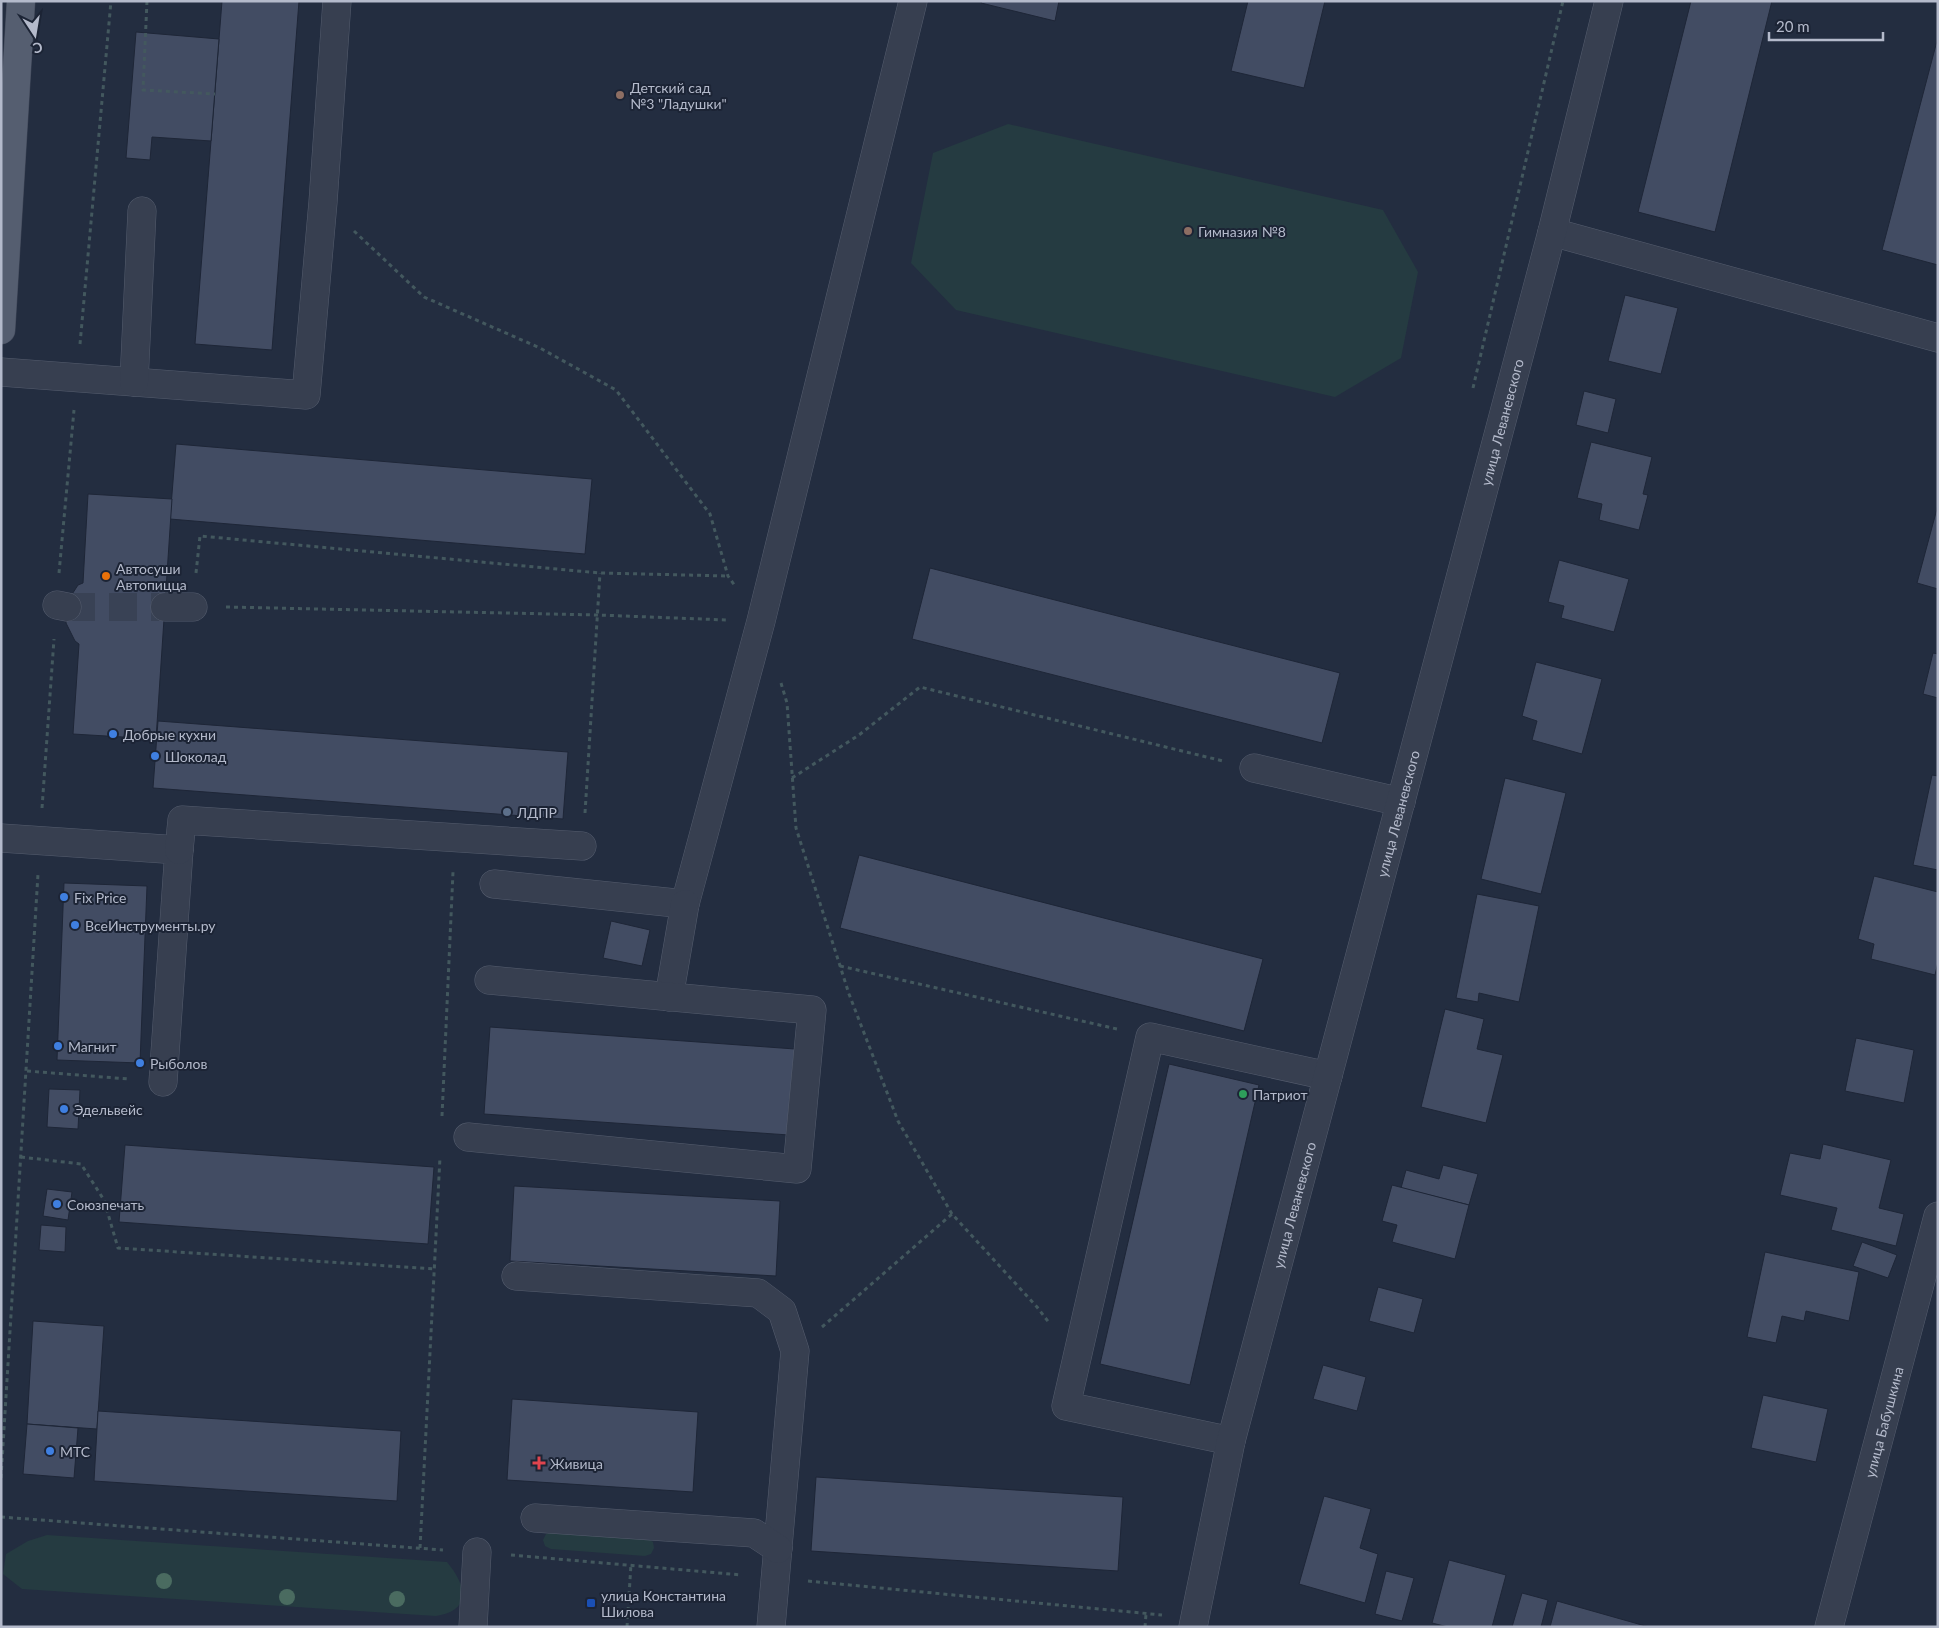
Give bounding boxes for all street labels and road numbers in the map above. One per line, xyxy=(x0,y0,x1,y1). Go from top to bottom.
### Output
street label: улица Леваневского xyxy=(1477,357,1526,487)
street label: улица Леваневского xyxy=(1373,748,1423,879)
street label: улица Леваневского xyxy=(1269,1140,1319,1270)
street label: улица Бабушкина xyxy=(1860,1365,1906,1480)

